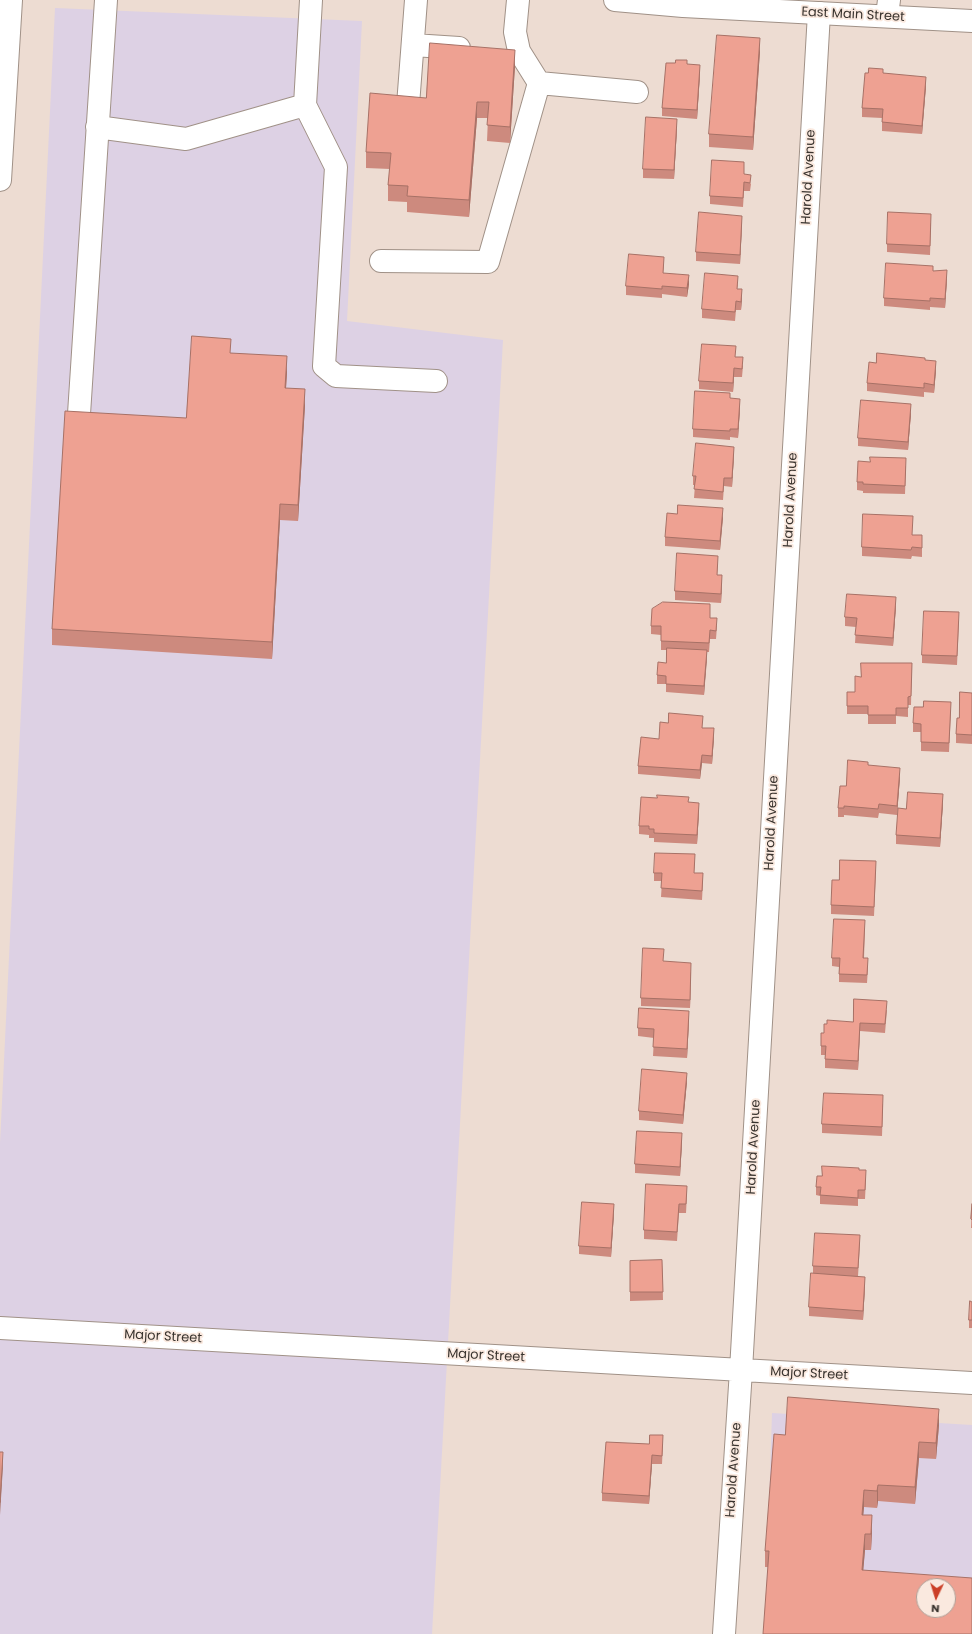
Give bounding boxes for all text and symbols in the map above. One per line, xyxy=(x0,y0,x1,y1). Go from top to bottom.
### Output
street label: East Main Street xyxy=(801,5,905,25)
street label: Harold Avenue xyxy=(799,129,819,225)
street label: Harold Avenue xyxy=(781,452,801,548)
street label: Harold Avenue xyxy=(762,775,782,871)
street label: Harold Avenue xyxy=(744,1099,764,1195)
street label: Major Street xyxy=(124,1327,202,1347)
street label: Major Street xyxy=(447,1346,525,1366)
street label: Major Street xyxy=(770,1364,848,1384)
street label: Harold Avenue xyxy=(723,1422,745,1518)
north arrow xyxy=(916,1578,956,1618)
text: N xyxy=(931,1601,940,1617)

